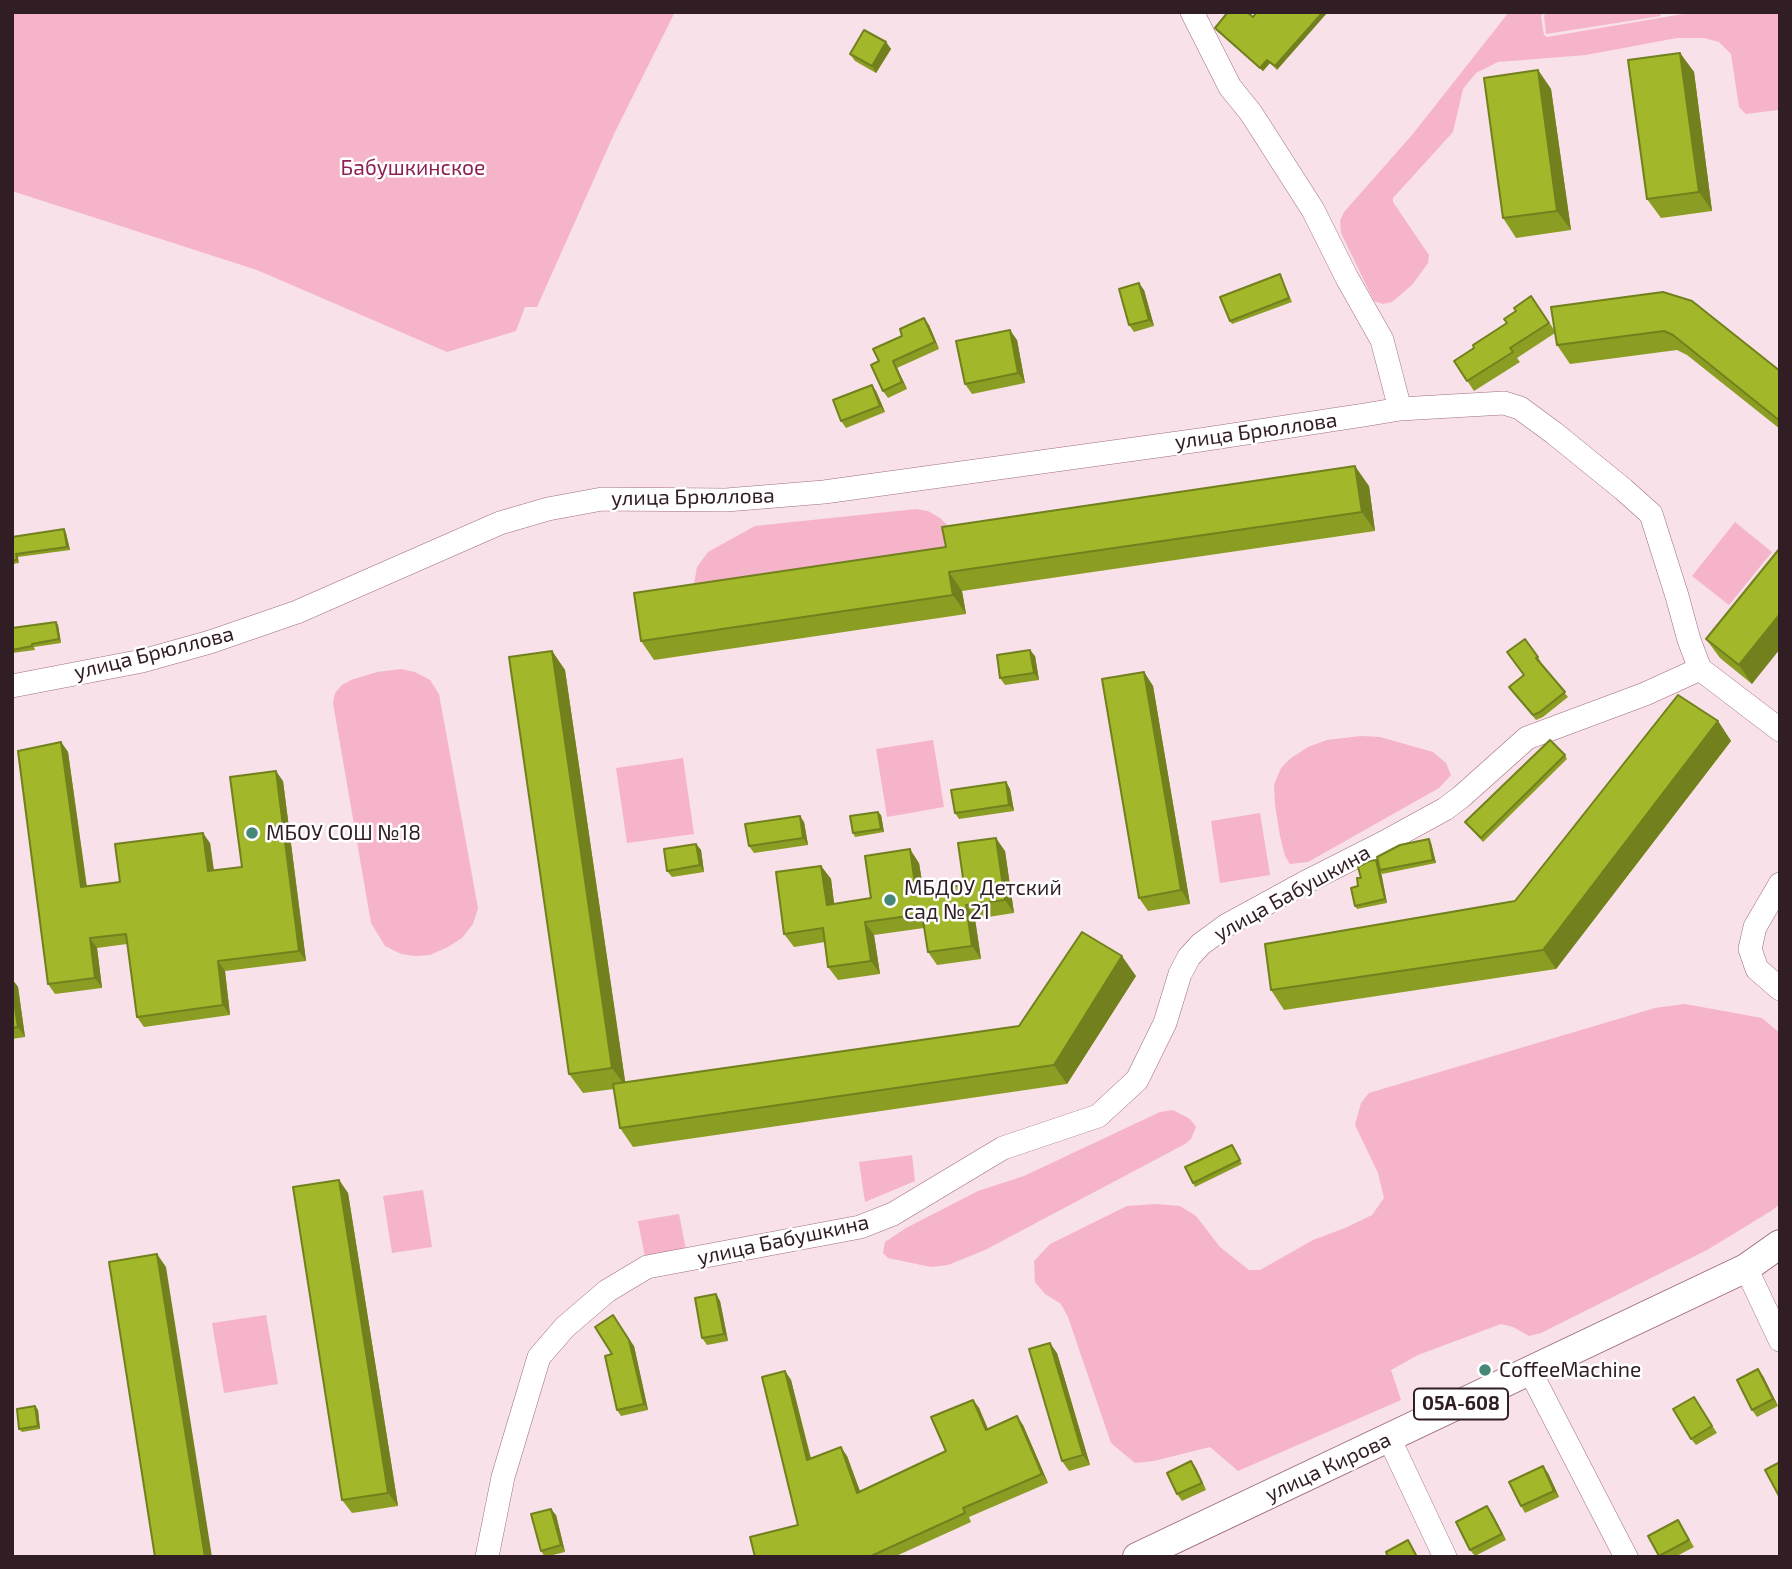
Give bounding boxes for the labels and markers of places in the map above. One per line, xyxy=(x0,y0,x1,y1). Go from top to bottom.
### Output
place label: МБОУ СОШ №18 xyxy=(266,820,421,846)
marker: МБОУ СОШ №18 xyxy=(244,825,260,841)
place label: МБДОУ Детский сад № 21 xyxy=(904,875,1062,925)
marker: МБДОУ Детский сад № 21 xyxy=(882,892,898,908)
place label: CoffeeMachine xyxy=(1499,1357,1641,1383)
marker: CoffeeMachine xyxy=(1477,1362,1493,1378)

